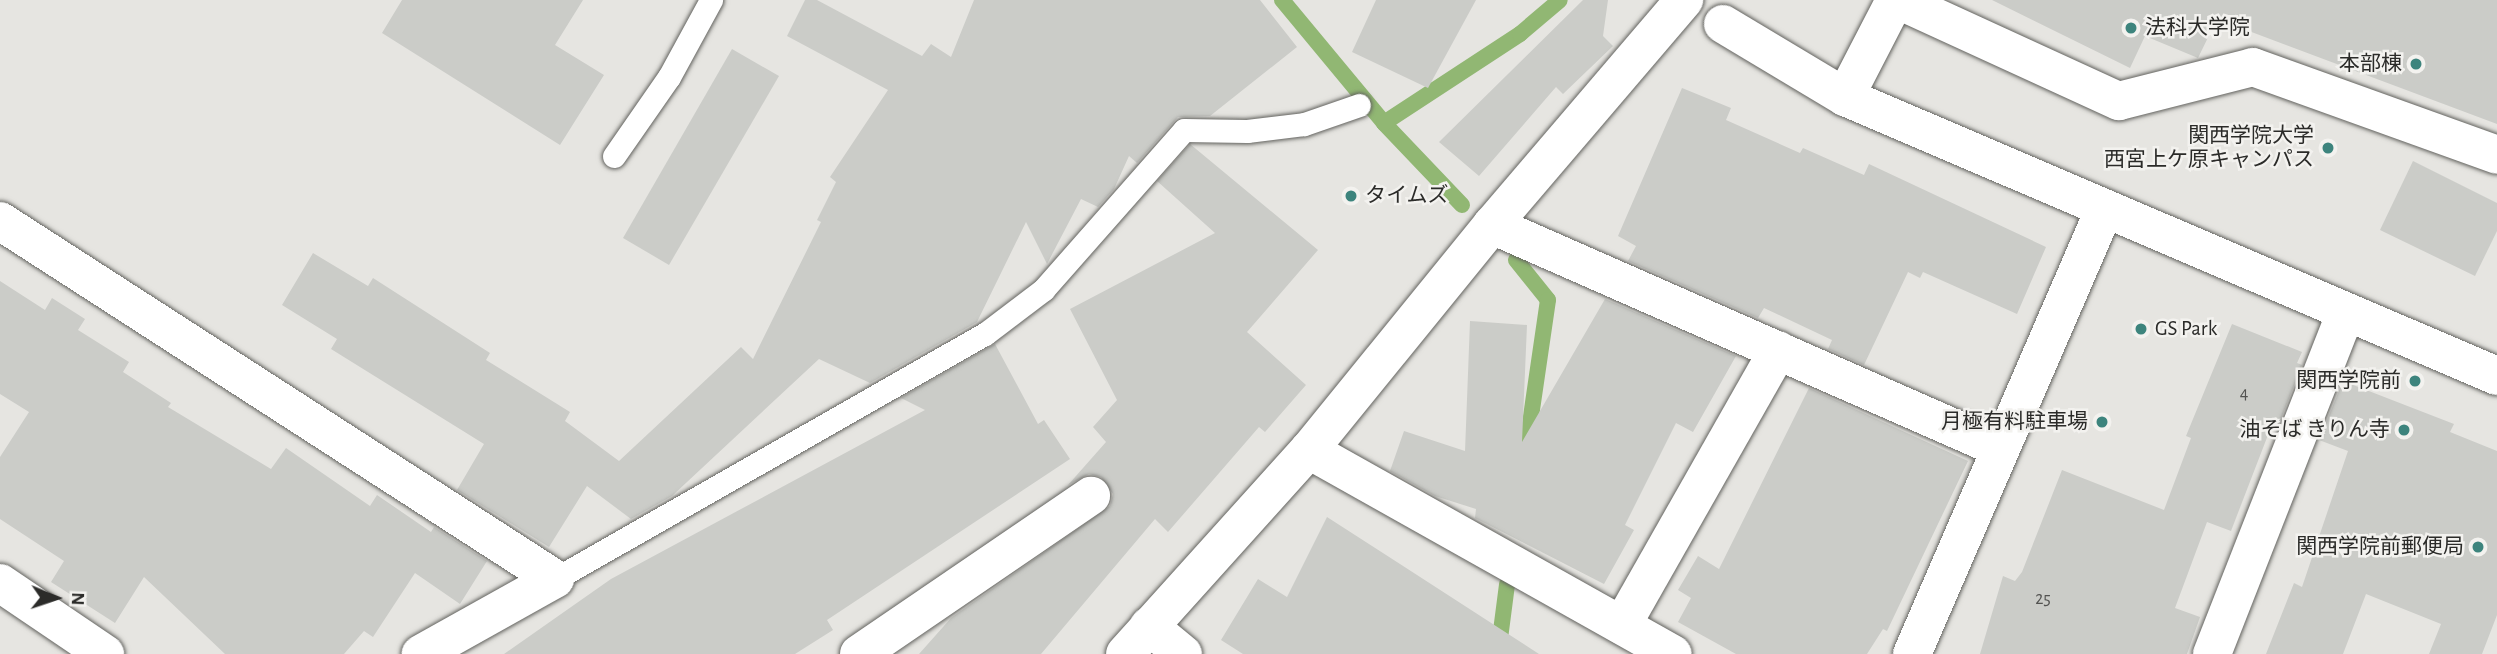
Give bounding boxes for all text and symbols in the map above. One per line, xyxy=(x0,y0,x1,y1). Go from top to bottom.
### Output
place label: 法科大学院 xyxy=(2145,15,2250,41)
marker: 法科大学院 xyxy=(2123,20,2139,36)
place label: 本部棟 xyxy=(2339,51,2402,77)
marker: 本部棟 xyxy=(2408,56,2424,72)
place label: 関西学院大学 西宮上ケ原キャンパス xyxy=(2104,123,2314,173)
marker: 関西学院大学 西宮上ケ原キャンパス xyxy=(2320,140,2336,156)
place label: タイムズ xyxy=(1365,183,1449,209)
marker: タイムズ xyxy=(1343,188,1359,204)
place label: GS Park xyxy=(2155,316,2217,342)
marker: GS Park xyxy=(2133,321,2149,337)
place label: 関西学院前 xyxy=(2296,368,2401,394)
marker: 関西学院前 xyxy=(2407,373,2423,389)
house number: 4 xyxy=(2240,383,2248,405)
place label: 月極有料駐車場 xyxy=(1941,409,2088,435)
marker: 月極有料駐車場 xyxy=(2094,414,2110,430)
place label: 油そば きりん寺 xyxy=(2240,417,2390,443)
marker: 油そば きりん寺 xyxy=(2396,422,2412,438)
place label: 関西学院前郵便局 xyxy=(2296,534,2464,560)
marker: 関西学院前郵便局 xyxy=(2470,539,2486,555)
north arrow xyxy=(21,563,91,633)
house number: 25 xyxy=(2035,588,2051,610)
text: N xyxy=(68,592,87,606)

